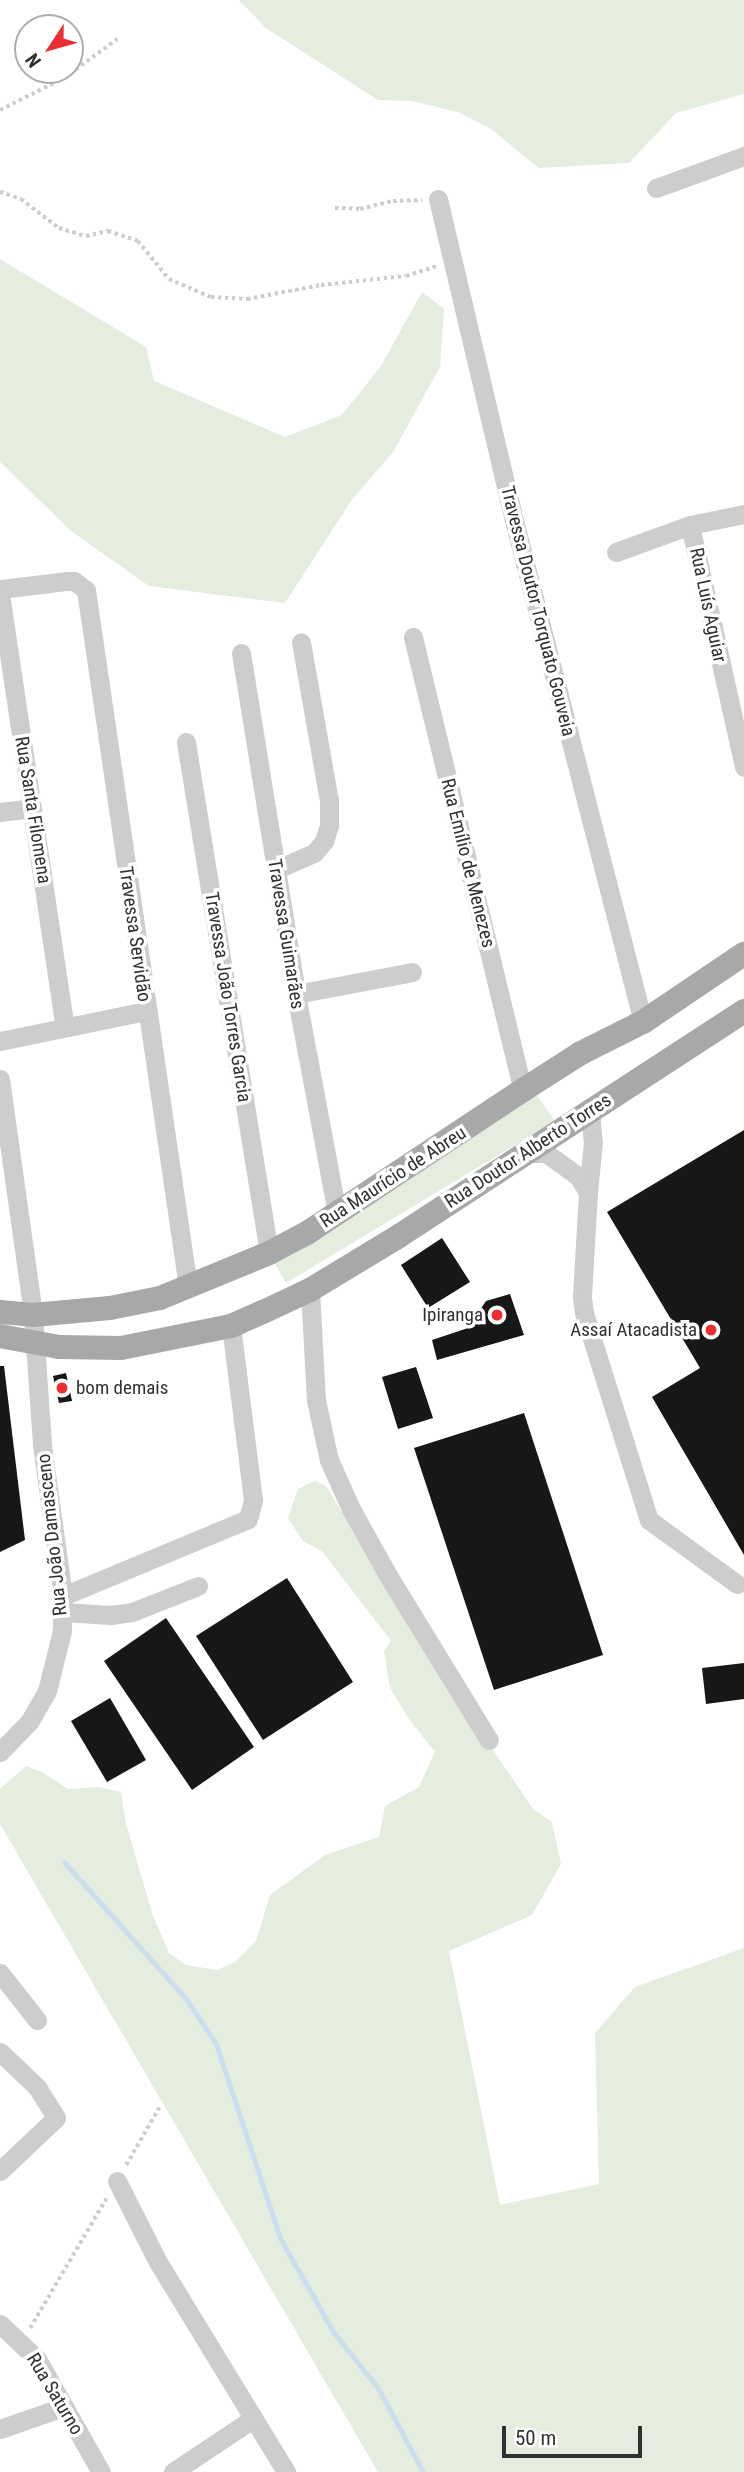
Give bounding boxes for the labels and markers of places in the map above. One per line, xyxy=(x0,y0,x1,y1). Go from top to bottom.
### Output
place label: Ipiranga xyxy=(422,1304,483,1326)
marker: Ipiranga xyxy=(489,1307,505,1323)
place label: Assaí Atacadista xyxy=(570,1319,697,1341)
marker: Assaí Atacadista xyxy=(703,1322,719,1338)
place label: bom demais xyxy=(76,1377,168,1399)
marker: bom demais xyxy=(54,1380,70,1396)

